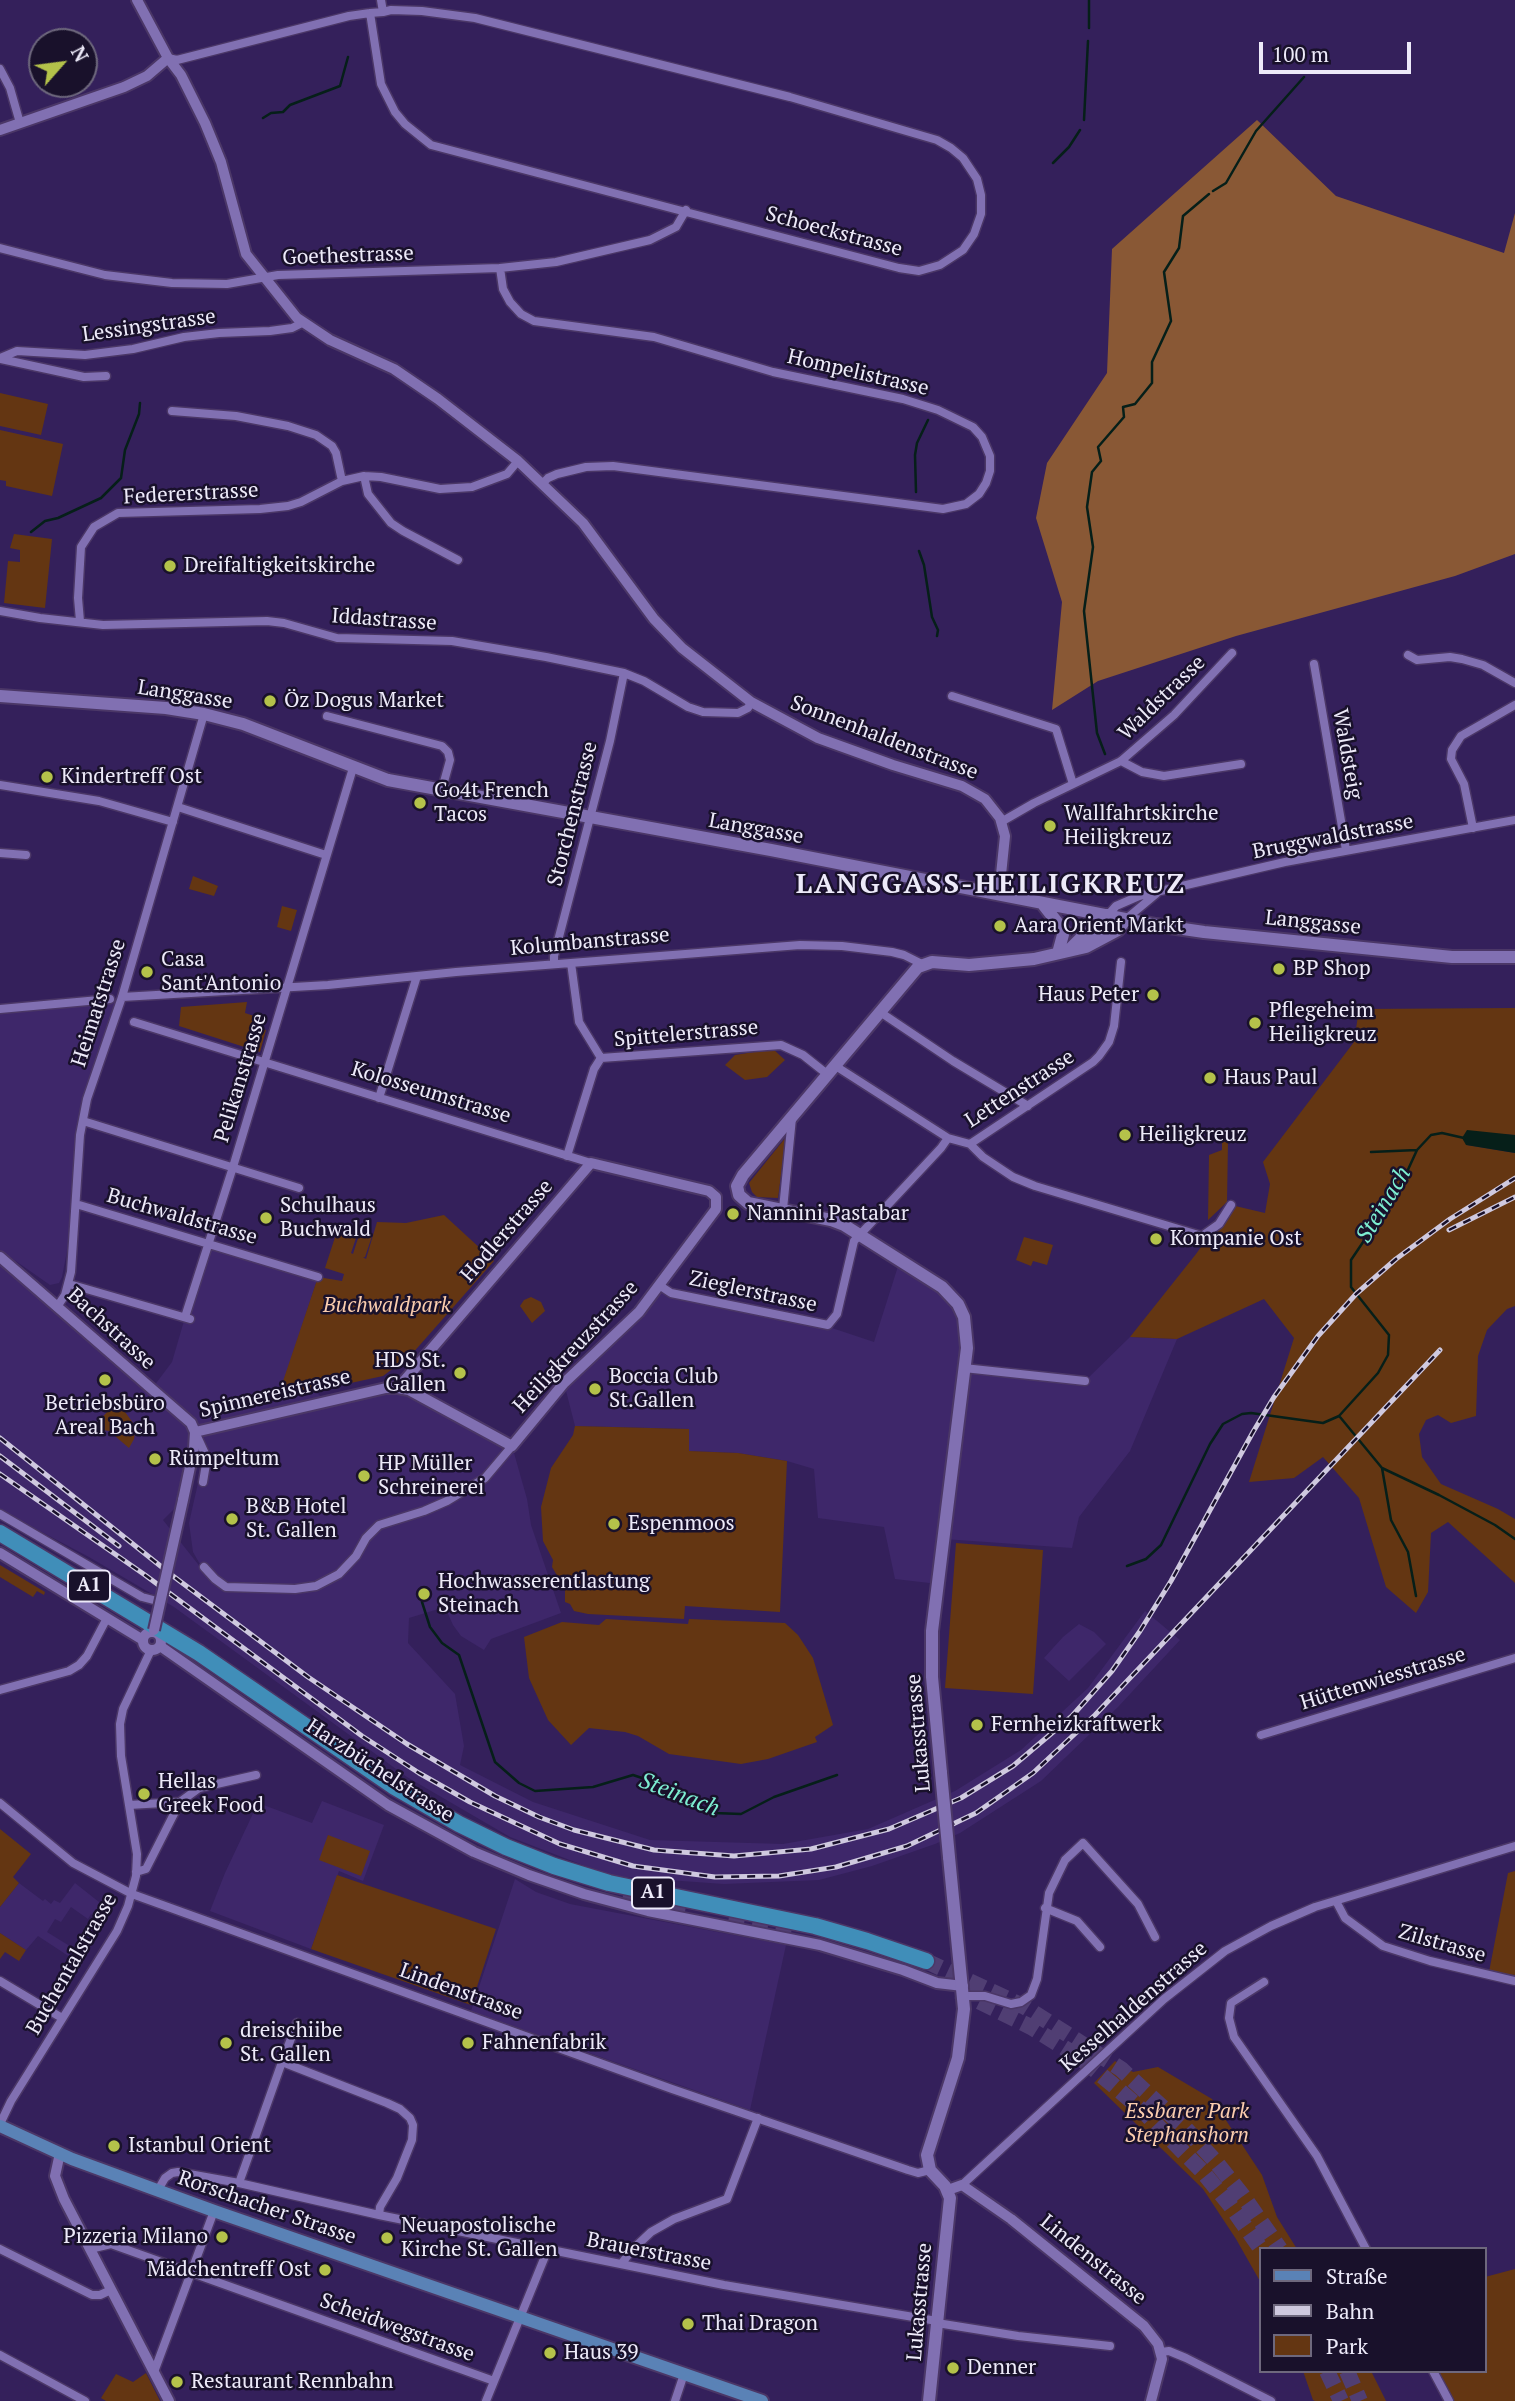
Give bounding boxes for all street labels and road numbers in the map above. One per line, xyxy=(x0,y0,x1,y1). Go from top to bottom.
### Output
street label: Schoeckstrasse xyxy=(763,202,905,262)
street label: Goethestrasse xyxy=(282,241,414,271)
street label: Lessingstrasse xyxy=(81,304,217,348)
street label: Hompelistrasse xyxy=(785,344,931,402)
street label: Federerstrasse xyxy=(123,478,259,510)
street label: Iddastrasse xyxy=(330,604,438,636)
street label: Waldstrasse xyxy=(1113,650,1211,746)
street label: Langgasse xyxy=(136,675,234,715)
street label: Sonnenhaldenstrasse xyxy=(787,691,981,785)
street label: Waldsteig xyxy=(1327,707,1367,801)
street label: Storchenstrasse xyxy=(543,739,603,889)
street label: Langgasse xyxy=(707,808,805,850)
street label: Bruggwaldstrasse xyxy=(1250,809,1416,865)
street label: Langgasse xyxy=(1264,905,1362,941)
street label: Kolumbanstrasse xyxy=(509,922,671,962)
street label: Heimatstrasse xyxy=(66,936,132,1070)
street label: Pelikanstrasse xyxy=(209,1011,273,1145)
street label: Spittelerstrasse xyxy=(613,1015,759,1053)
street label: Lettenstrasse xyxy=(961,1044,1079,1134)
street label: Kolosseumstrasse xyxy=(348,1057,514,1129)
street label: Hodlerstrasse xyxy=(456,1175,558,1287)
street label: Buchwaldstrasse xyxy=(104,1183,260,1251)
street label: Zieglerstrasse xyxy=(687,1266,819,1318)
street label: Heiligkreuzstrasse xyxy=(508,1276,644,1418)
street label: Bachstrasse xyxy=(62,1283,160,1375)
street label: Spinnereistrasse xyxy=(197,1364,353,1424)
road number: A1 xyxy=(68,1570,110,1602)
street label: Hüttenwiesstrasse xyxy=(1297,1642,1469,1716)
street label: Lukasstrasse xyxy=(901,1673,937,1793)
street label: Harzbüchelstrasse xyxy=(301,1714,459,1828)
road number: A1 xyxy=(632,1878,674,1909)
street label: Buchentalstrasse xyxy=(21,1889,123,2039)
street label: Zilstrasse xyxy=(1395,1920,1489,1968)
street label: Kesselhaldenstrasse xyxy=(1055,1936,1213,2078)
street label: Lindenstrasse xyxy=(396,1958,526,2026)
street label: Rorschacher Strasse xyxy=(175,2166,359,2250)
street label: Lindenstrasse xyxy=(1035,2210,1151,2310)
street label: Brauerstrasse xyxy=(584,2228,714,2276)
street label: Lukasstrasse xyxy=(902,2242,938,2362)
street label: Scheidwegstrasse xyxy=(316,2288,478,2368)

